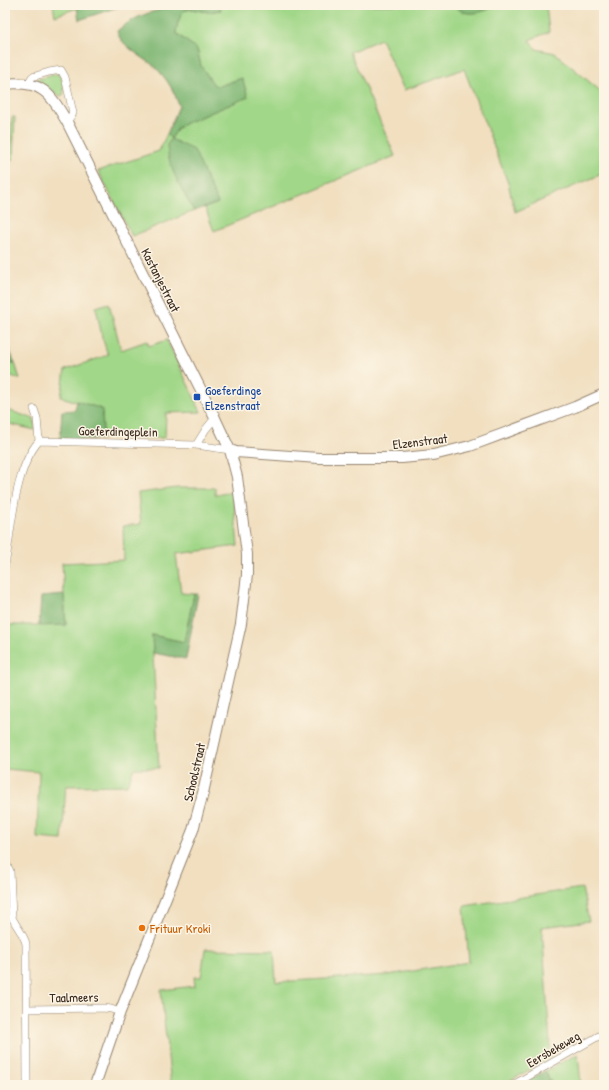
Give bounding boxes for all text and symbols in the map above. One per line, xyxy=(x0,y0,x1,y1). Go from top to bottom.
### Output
street label: Kastanjestraat xyxy=(137,245,185,316)
place label: Goeferdinge Elzenstraat xyxy=(205,381,261,414)
marker: Goeferdinge Elzenstraat xyxy=(192,392,202,402)
street label: Goeferdingeplein xyxy=(78,421,158,441)
street label: Elzenstraat xyxy=(392,429,449,453)
street label: Schoolstraat xyxy=(179,740,210,803)
place label: Frituur Kroki xyxy=(149,919,211,937)
marker: Frituur Kroki xyxy=(137,923,147,933)
street label: Taalmeers xyxy=(49,988,99,1006)
street label: Eersbekeweg xyxy=(523,1026,583,1072)

